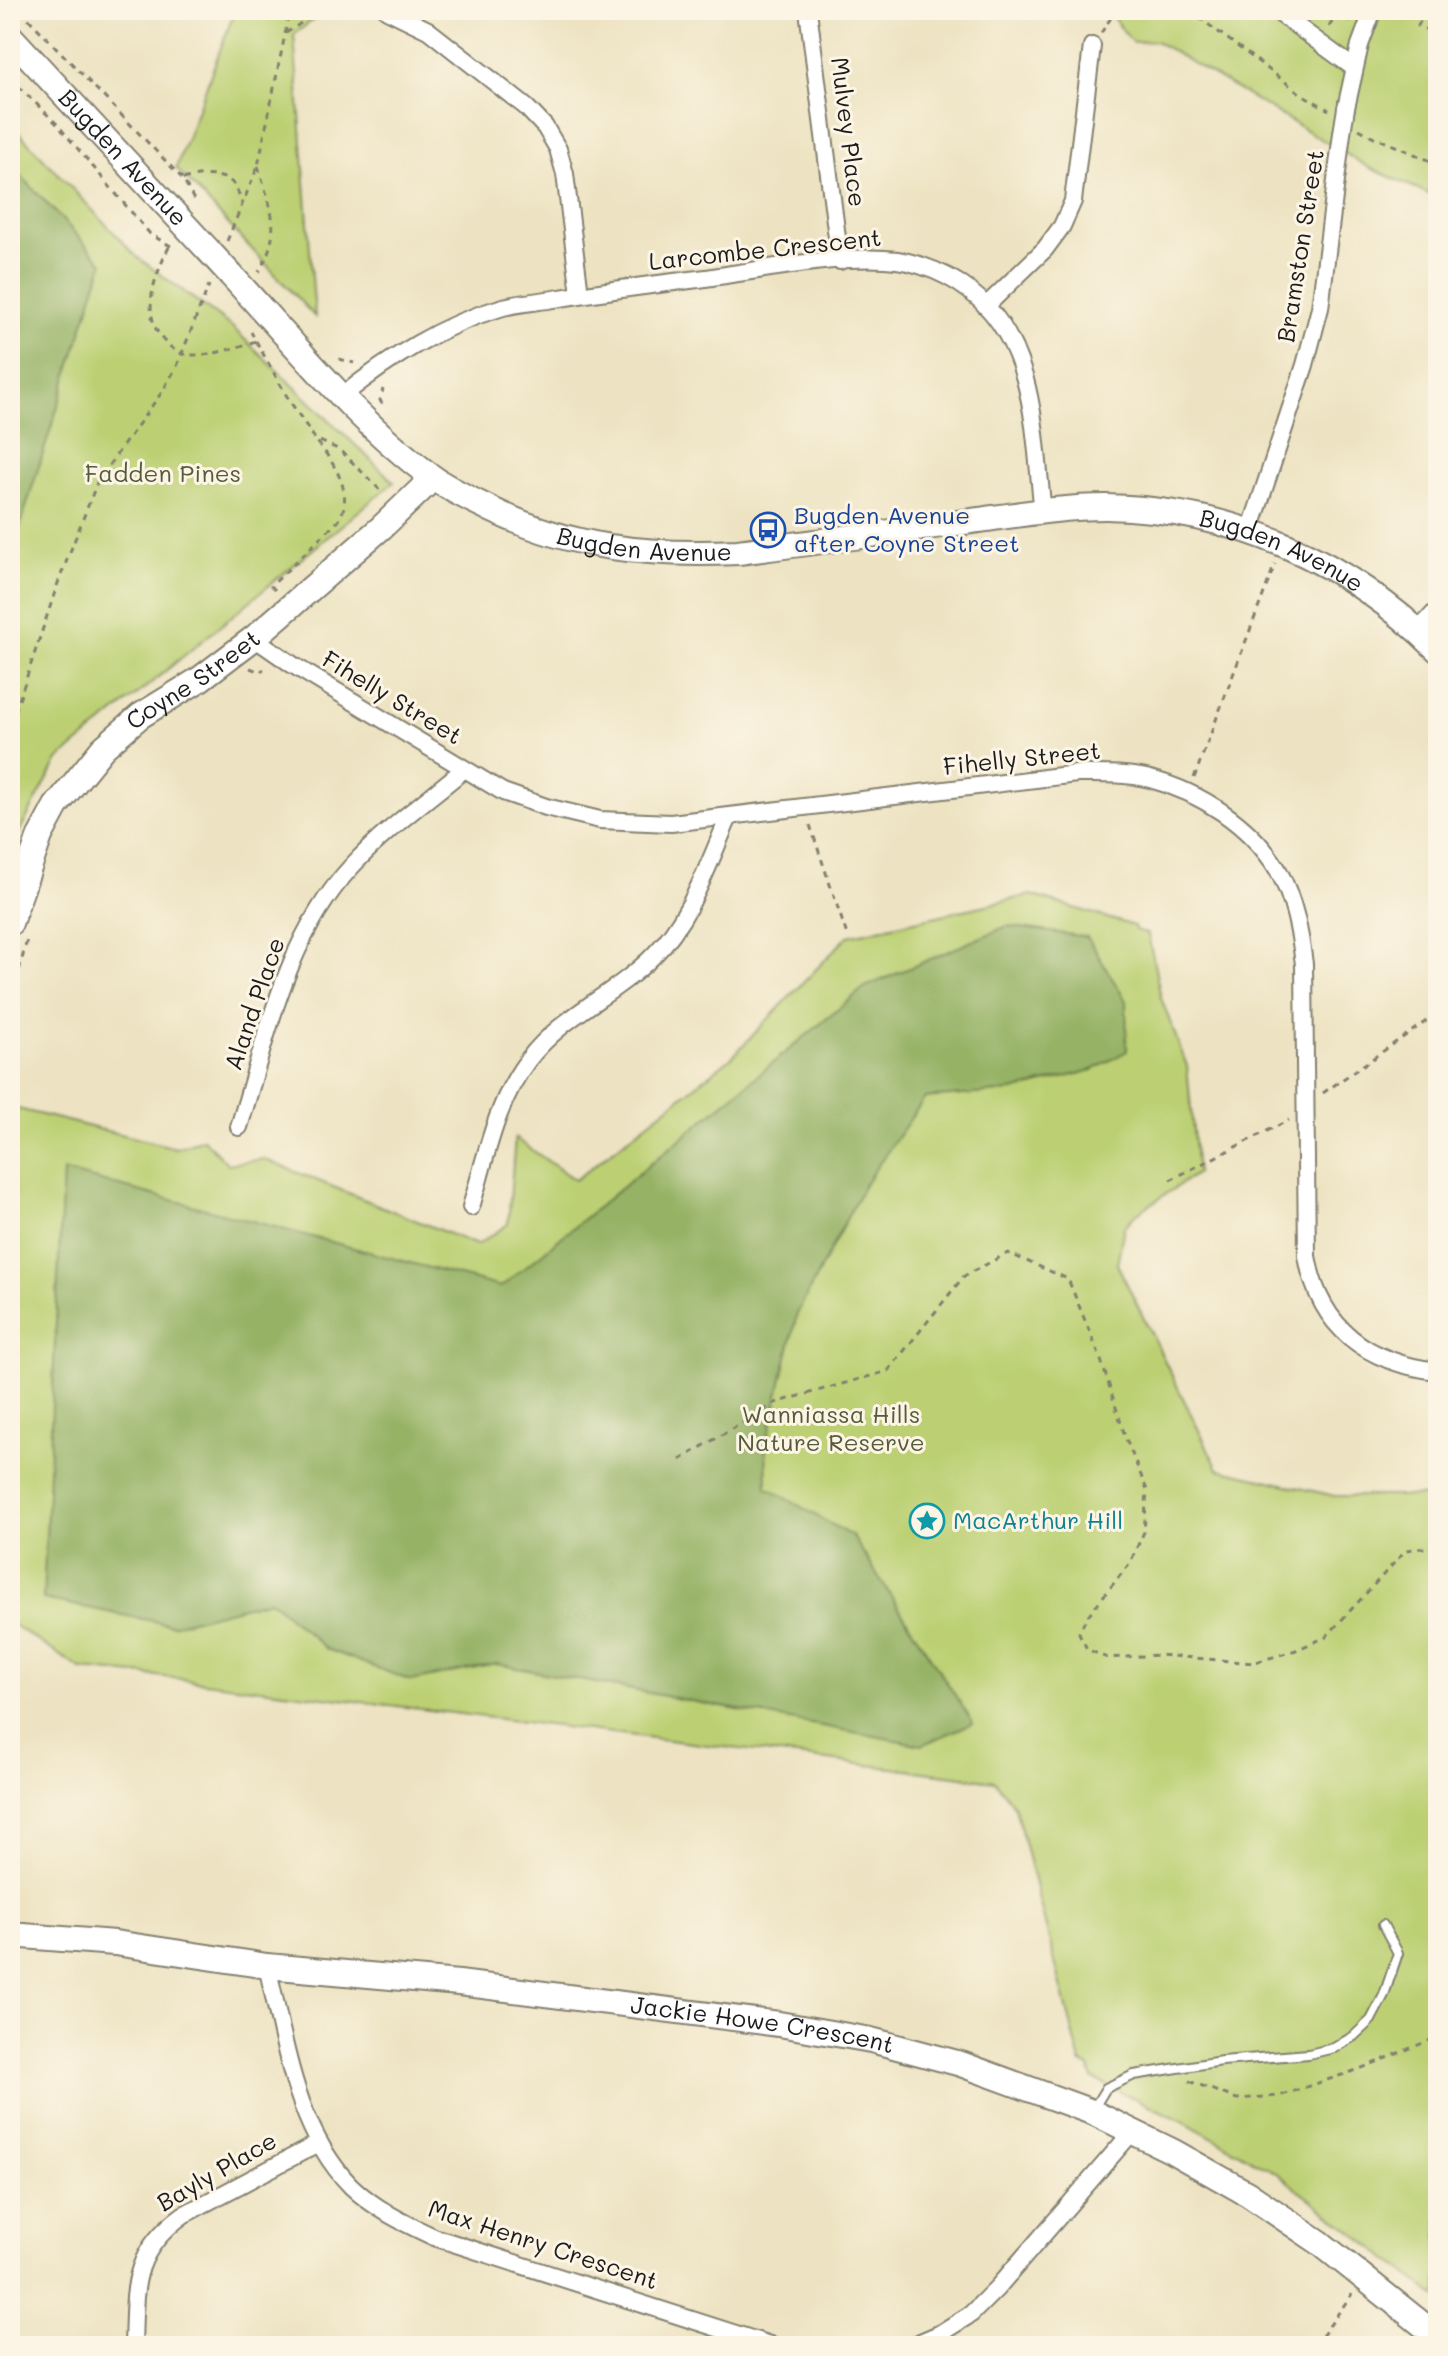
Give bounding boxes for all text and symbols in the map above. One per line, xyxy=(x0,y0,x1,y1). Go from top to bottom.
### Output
street label: Mulvey Place xyxy=(825,55,874,208)
street label: Bugden Avenue xyxy=(53,82,195,232)
street label: Bramston Street xyxy=(1269,147,1330,344)
street label: Larcombe Crescent xyxy=(647,221,883,276)
park label: Fadden Pines xyxy=(85,457,241,488)
place label: Bugden Avenue after Coyne Street xyxy=(794,499,1020,558)
street label: Bugden Avenue xyxy=(1197,501,1370,598)
bus stop icon: Bugden Avenue after Coyne Street xyxy=(749,511,787,549)
street label: Bugden Avenue xyxy=(554,519,732,567)
street label: Coyne Street xyxy=(119,622,266,736)
street label: Fihelly Street xyxy=(317,643,468,751)
street label: Fihelly Street xyxy=(942,734,1102,781)
street label: Aland Place xyxy=(216,933,291,1074)
park label: Wanniassa Hills Nature Reserve xyxy=(737,1398,925,1457)
place icon: MacArthur Hill xyxy=(908,1502,946,1540)
place label: MacArthur Hill xyxy=(953,1504,1123,1535)
street label: Jackie Howe Crescent xyxy=(629,1988,898,2060)
street label: Bayly Place xyxy=(151,2124,282,2217)
street label: Max Henry Crescent xyxy=(425,2192,662,2295)

